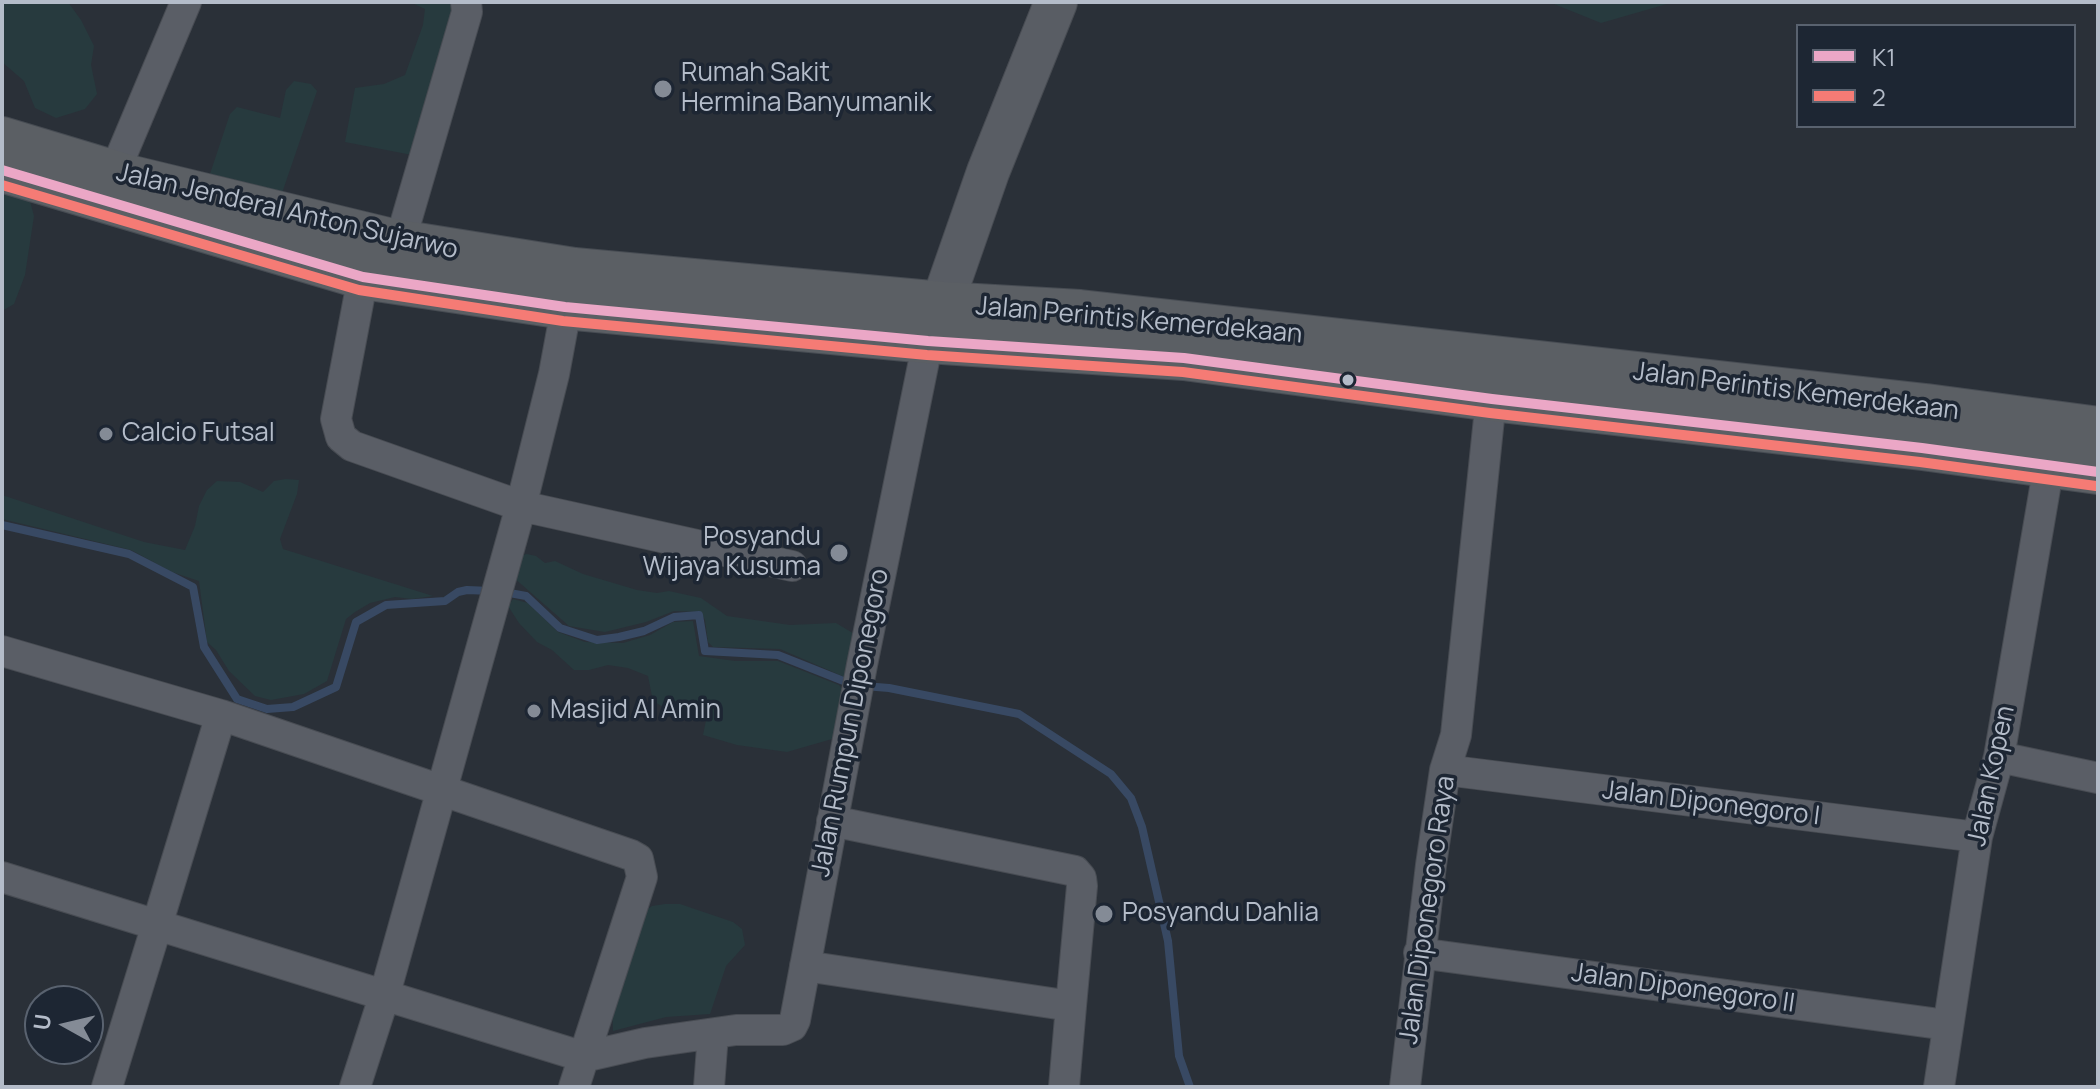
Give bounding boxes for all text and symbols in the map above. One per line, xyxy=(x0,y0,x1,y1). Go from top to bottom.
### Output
legend xyxy=(1796,24,2076,128)
text: K1 xyxy=(1872,40,1896,73)
place label: Rumah Sakit Hermina Banyumanik xyxy=(681,58,932,120)
marker: Rumah Sakit Hermina Banyumanik xyxy=(652,78,674,100)
text: 2 xyxy=(1872,80,1886,113)
street label: Jalan Jenderal Anton Sujarwo xyxy=(113,157,461,267)
street label: Jalan Perintis Kemerdekaan xyxy=(974,291,1304,351)
street label: Jalan Perintis Kemerdekaan xyxy=(1631,357,1961,427)
unlabelled marker xyxy=(1340,372,1356,388)
place label: Calcio Futsal xyxy=(122,418,275,450)
marker: Calcio Futsal xyxy=(97,425,115,443)
place label: Posyandu Wijaya Kusuma xyxy=(643,522,821,584)
marker: Posyandu Wijaya Kusuma xyxy=(828,542,850,564)
street label: Jalan Rumpun Diponegoro xyxy=(806,566,896,880)
place label: Masjid Al Amin xyxy=(550,695,721,727)
marker: Masjid Al Amin xyxy=(525,702,543,720)
street label: Jalan Kopen xyxy=(1962,703,2022,849)
street label: Jalan Diponegoro Raya xyxy=(1394,774,1462,1046)
street label: Jalan Diponegoro I xyxy=(1600,775,1822,833)
place label: Posyandu Dahlia xyxy=(1122,898,1319,930)
marker: Posyandu Dahlia xyxy=(1093,903,1115,925)
street label: Jalan Diponegoro II xyxy=(1569,958,1797,1020)
north arrow xyxy=(24,985,104,1065)
text: U xyxy=(26,1012,58,1032)

